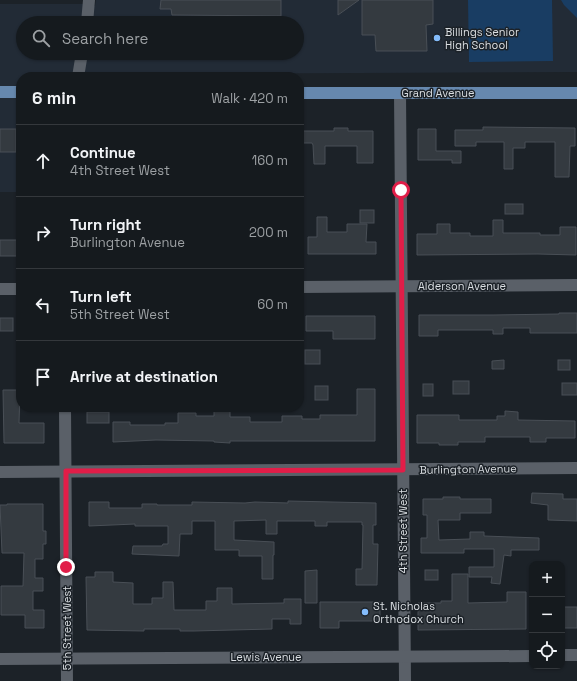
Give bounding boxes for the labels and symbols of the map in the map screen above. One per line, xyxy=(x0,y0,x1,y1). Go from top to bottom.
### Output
place label: Billings Senior High School xyxy=(445,25,519,52)
marker: Billings Senior High School xyxy=(432,33,442,43)
street label: Grand Avenue xyxy=(402,86,474,100)
route start xyxy=(392,181,410,199)
street label: Alderson Avenue xyxy=(418,279,506,293)
street label: Burlington Avenue xyxy=(419,461,517,477)
street label: 4th Street West xyxy=(396,489,410,573)
route end xyxy=(57,558,75,576)
street label: 5th Street West xyxy=(60,586,74,670)
place label: St. Nicholas Orthodox Church xyxy=(373,599,464,626)
marker: St. Nicholas Orthodox Church xyxy=(360,607,370,617)
street label: Lewis Avenue xyxy=(230,650,302,664)

